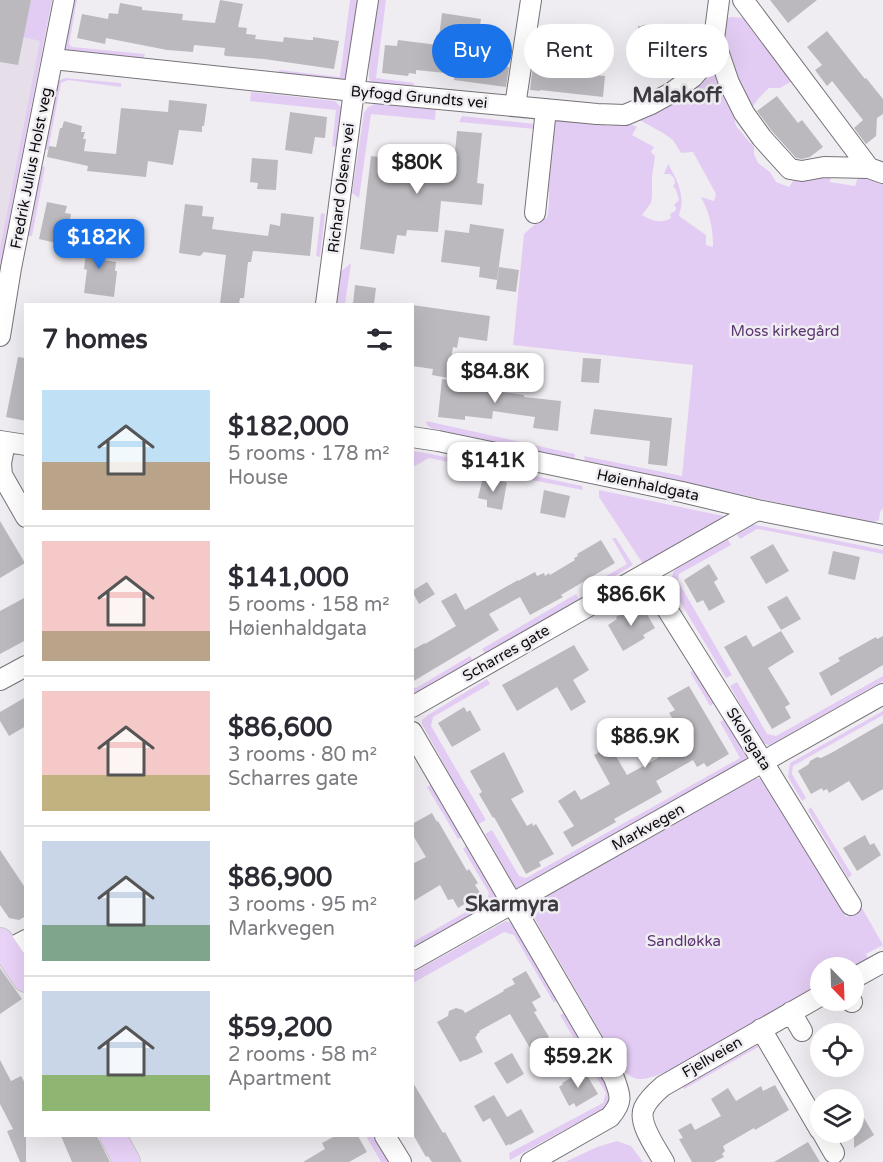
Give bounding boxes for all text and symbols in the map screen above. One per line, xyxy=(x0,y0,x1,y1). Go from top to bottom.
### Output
chip: Buy xyxy=(432,24,512,78)
chip: Rent xyxy=(524,24,614,78)
chip: Filters xyxy=(626,24,729,78)
street label: Byfogd Grundts vei xyxy=(350,82,488,112)
district label: Malakoff xyxy=(632,83,722,108)
street label: Fredrik Julius Holst veg xyxy=(7,86,55,250)
street label: Richard Olsens vei xyxy=(324,122,358,254)
pin: $80K xyxy=(381,144,453,195)
text: $80K xyxy=(392,151,442,175)
pin: $182K xyxy=(57,219,141,270)
text: $182K xyxy=(67,226,131,250)
park label: Moss kirkegård xyxy=(731,322,839,340)
icon: filters xyxy=(363,323,396,356)
text: 7 homes xyxy=(42,324,148,355)
pin: $84.8K xyxy=(446,353,544,404)
text: $84.8K xyxy=(461,360,529,384)
text: $182,000 xyxy=(228,411,349,442)
icon: home xyxy=(90,414,162,486)
text: 5 rooms · 178 m² xyxy=(228,442,390,466)
pin: $141K xyxy=(451,442,535,493)
text: $141K xyxy=(461,449,525,473)
street label: Høienhaldgata xyxy=(595,465,701,505)
text: House xyxy=(228,466,288,490)
text: $141,000 xyxy=(228,562,349,593)
icon: home xyxy=(90,565,162,637)
pin: $86.6K xyxy=(582,576,680,627)
text: $86.6K xyxy=(597,583,665,607)
text: 5 rooms · 158 m² xyxy=(228,593,390,617)
text: Høienhaldgata xyxy=(228,617,367,641)
street label: Scharres gate xyxy=(459,621,553,685)
street label: Skolegata xyxy=(723,704,775,774)
text: $86,600 xyxy=(228,712,332,743)
icon: home xyxy=(90,715,162,787)
pin: $86.9K xyxy=(596,718,694,769)
text: $86.9K xyxy=(611,725,679,749)
text: 3 rooms · 80 m² xyxy=(228,743,377,767)
text: Scharres gate xyxy=(228,767,358,791)
street label: Markvegen xyxy=(609,800,687,854)
text: $86,900 xyxy=(228,862,332,893)
icon: home xyxy=(90,865,162,937)
district label: Skarmyra xyxy=(465,892,559,917)
text: 3 rooms · 95 m² xyxy=(228,893,377,917)
text: Markvegen xyxy=(228,917,335,941)
park label: Sandløkka xyxy=(647,932,721,950)
north arrow xyxy=(810,957,864,1011)
map controls xyxy=(810,957,864,1143)
text: $59,200 xyxy=(228,1012,332,1043)
icon: home xyxy=(90,1015,162,1087)
button: locate xyxy=(810,1023,864,1077)
street label: Fjellveien xyxy=(679,1033,745,1081)
pin: $59.2K xyxy=(529,1038,627,1089)
text: 2 rooms · 58 m² xyxy=(228,1043,377,1067)
text: $59.2K xyxy=(544,1045,612,1069)
text: Apartment xyxy=(228,1067,331,1091)
button: layers xyxy=(810,1089,864,1143)

